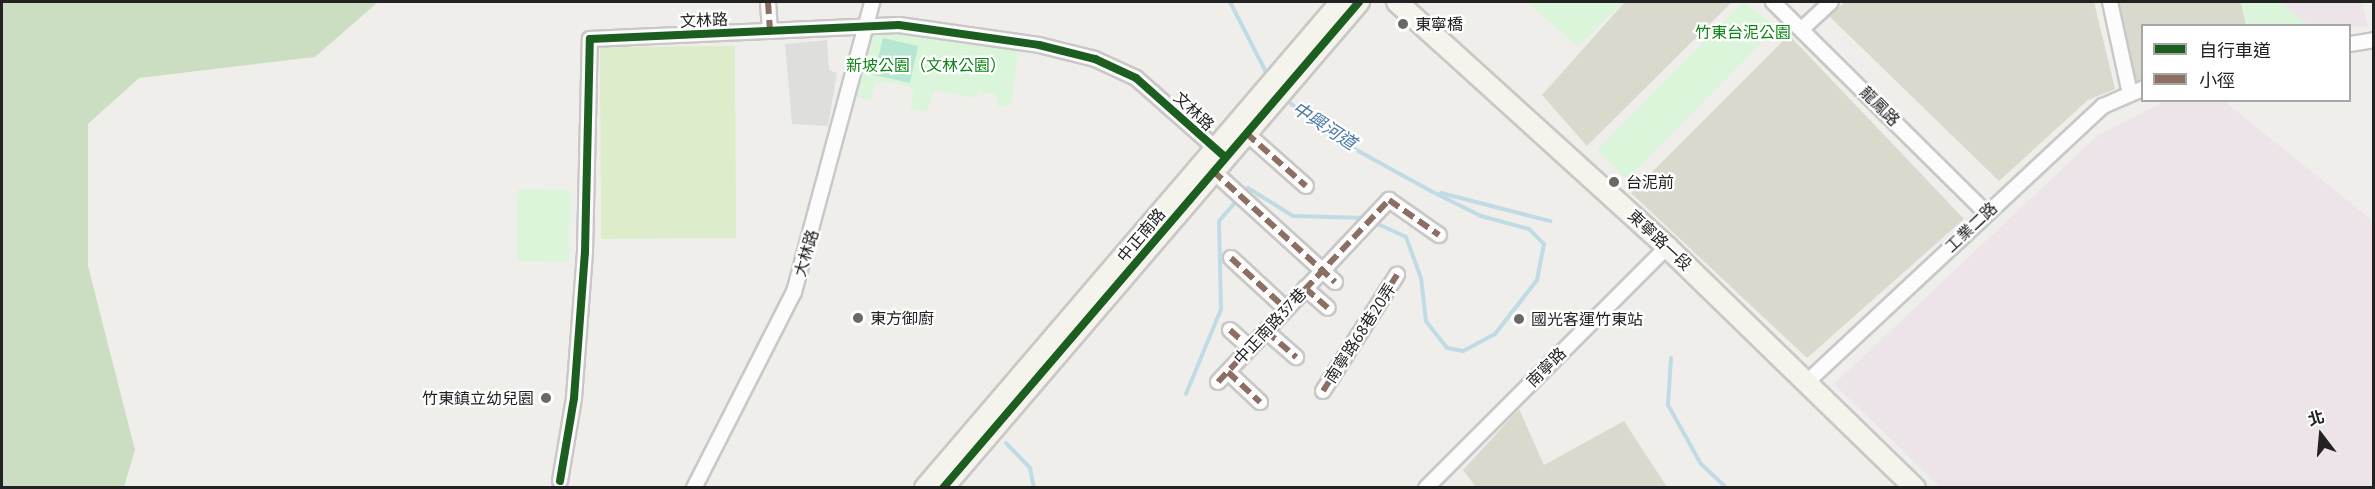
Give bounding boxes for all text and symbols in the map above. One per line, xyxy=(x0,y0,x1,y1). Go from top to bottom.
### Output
street label: 文林路 xyxy=(680,9,728,31)
place label: 東寧橋 xyxy=(1415,14,1463,34)
marker: 東寧橋 xyxy=(1396,17,1410,31)
park label: 竹東台泥公園 xyxy=(1695,22,1791,42)
legend xyxy=(2141,24,2351,102)
text: 自行車道 xyxy=(2199,39,2271,62)
park label: 新坡公園（文林公園） xyxy=(846,55,1006,75)
text: 小徑 xyxy=(2199,69,2235,92)
street label: 龍鳳路 xyxy=(1856,82,1904,130)
street label: 文林路 xyxy=(1170,88,1218,134)
water label: 中興河道 xyxy=(1288,97,1360,155)
place label: 台泥前 xyxy=(1626,172,1674,192)
marker: 台泥前 xyxy=(1607,175,1621,189)
street label: 工業二路 xyxy=(1941,198,2001,256)
street label: 中正南路 xyxy=(1113,204,1169,266)
street label: 東寧路一段 xyxy=(1624,206,1696,274)
street label: 大林路 xyxy=(790,227,822,279)
street label: 南寧路68巷20弄 xyxy=(1321,280,1399,386)
street label: 中正南路37巷 xyxy=(1230,284,1310,368)
place label: 東方御廚 xyxy=(870,308,934,328)
place label: 國光客運竹東站 xyxy=(1531,309,1643,329)
marker: 東方御廚 xyxy=(851,311,865,325)
marker: 國光客運竹東站 xyxy=(1512,312,1526,326)
street label: 南寧路 xyxy=(1522,343,1570,391)
place label: 竹東鎮立幼兒園 xyxy=(422,388,534,408)
marker: 竹東鎮立幼兒園 xyxy=(539,391,553,405)
north arrow xyxy=(2291,405,2351,465)
text: 北 xyxy=(2306,406,2326,430)

